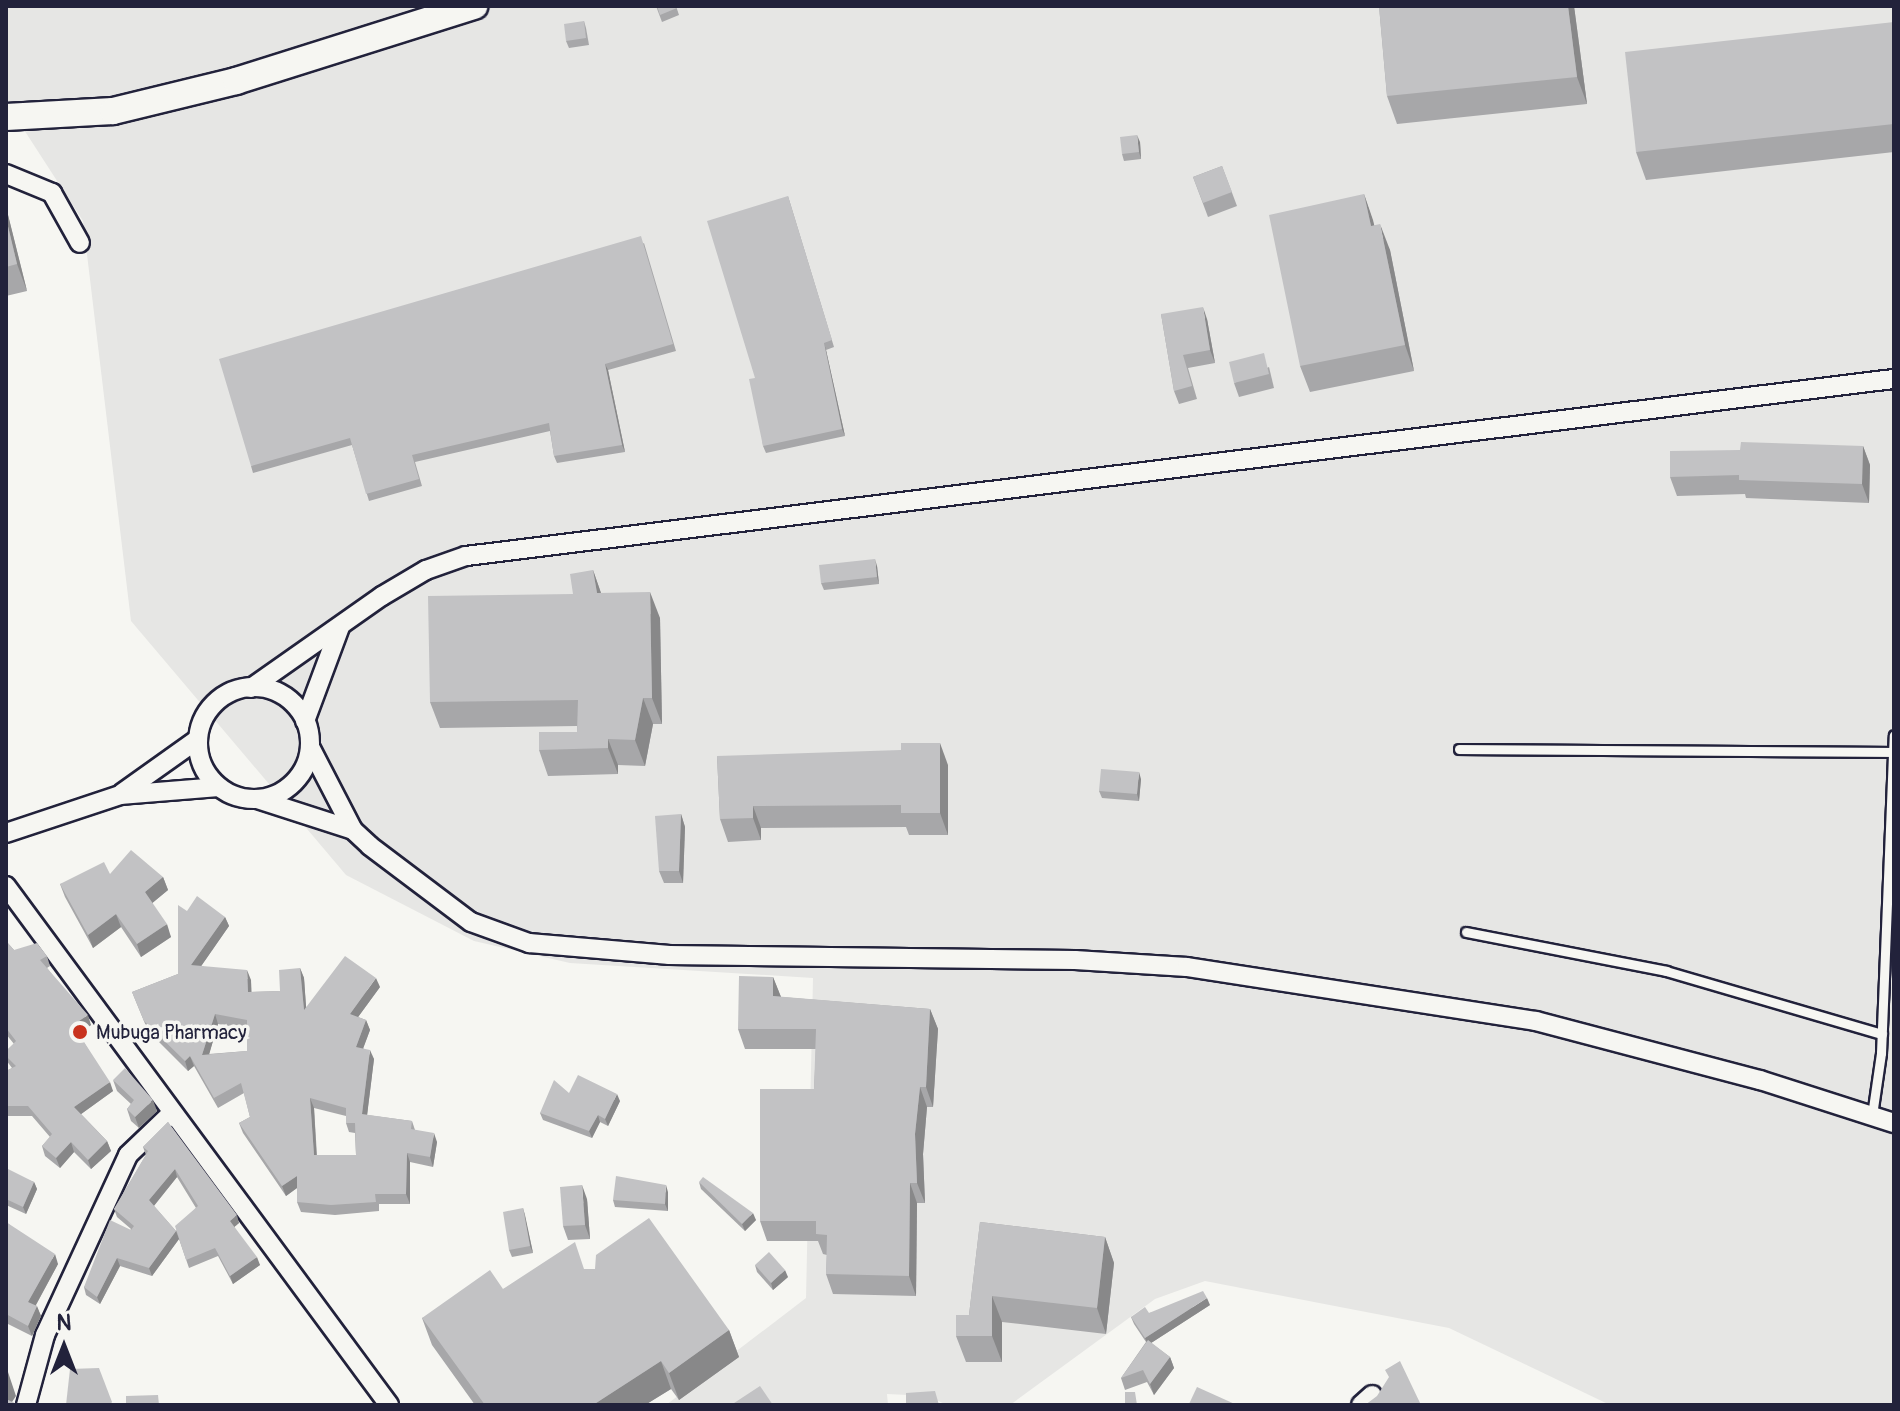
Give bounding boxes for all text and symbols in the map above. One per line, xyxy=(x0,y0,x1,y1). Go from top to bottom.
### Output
place label: Mubuga Pharmacy xyxy=(96,1020,247,1044)
marker: Mubuga Pharmacy xyxy=(71,1023,89,1041)
north arrow xyxy=(24,1307,104,1387)
text: N xyxy=(57,1309,71,1337)

